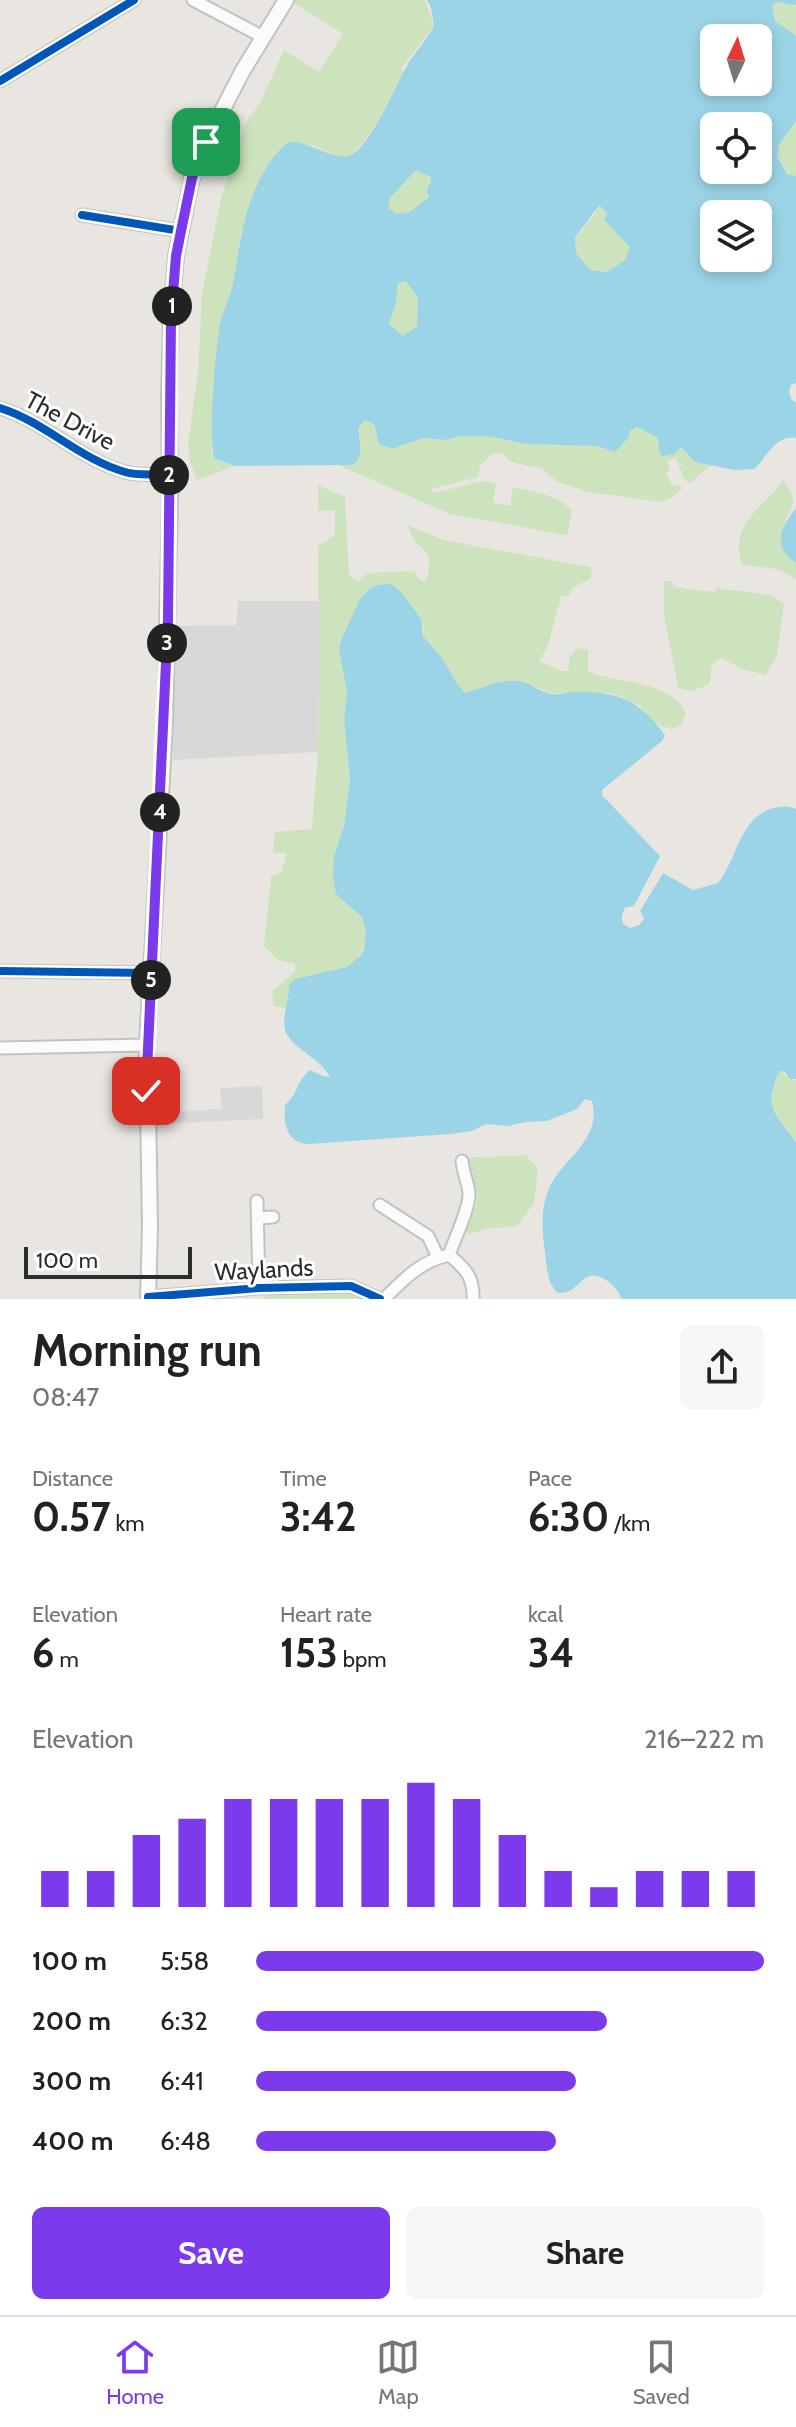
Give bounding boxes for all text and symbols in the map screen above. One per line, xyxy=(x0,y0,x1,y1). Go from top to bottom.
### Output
north arrow xyxy=(700,24,772,96)
map controls xyxy=(700,24,772,272)
pin xyxy=(172,108,240,176)
button: locate xyxy=(700,112,772,184)
icon: arrive xyxy=(184,120,228,164)
button: layers xyxy=(700,200,772,272)
pin: 1 xyxy=(152,286,192,326)
text: 1 xyxy=(168,292,176,319)
street label: The Drive xyxy=(21,385,120,456)
pin: 2 xyxy=(149,455,189,495)
text: 2 xyxy=(163,461,175,488)
pin: 3 xyxy=(147,623,187,663)
text: 3 xyxy=(161,629,173,656)
pin: 4 xyxy=(140,792,180,832)
text: 4 xyxy=(153,798,167,825)
pin: 5 xyxy=(131,960,171,1000)
text: 5 xyxy=(145,966,157,993)
pin xyxy=(112,1057,180,1125)
icon: check xyxy=(124,1069,168,1113)
scale bar xyxy=(24,1243,192,1279)
text: 100 m xyxy=(36,1247,98,1274)
street label: Waylands xyxy=(214,1252,314,1287)
text: Morning run xyxy=(32,1324,262,1377)
button: share xyxy=(680,1325,764,1409)
text: 08:47 xyxy=(32,1381,99,1413)
text: Distance xyxy=(32,1465,113,1492)
text: Time xyxy=(280,1465,327,1492)
text: Pace xyxy=(528,1465,572,1492)
text: 0.57 xyxy=(32,1492,111,1541)
text: 3:42 xyxy=(280,1492,356,1541)
text: 6:30 xyxy=(528,1492,609,1541)
text: km xyxy=(111,1510,145,1537)
text: /km xyxy=(609,1510,650,1537)
text: Elevation xyxy=(32,1601,118,1628)
text: Heart rate xyxy=(280,1601,372,1628)
text: kcal xyxy=(528,1601,563,1628)
text: 6 xyxy=(32,1628,54,1677)
text: 153 xyxy=(280,1628,338,1677)
text: 34 xyxy=(528,1628,574,1677)
text: m xyxy=(54,1646,79,1673)
text: bpm xyxy=(338,1646,387,1673)
text: Elevation xyxy=(32,1723,134,1755)
text: 216–222 m xyxy=(644,1723,764,1755)
text: 100 m xyxy=(32,1945,107,1977)
text: 5:58 xyxy=(160,1945,209,1977)
text: 200 m xyxy=(32,2005,111,2037)
text: 6:32 xyxy=(160,2005,208,2037)
text: 300 m xyxy=(32,2065,111,2097)
text: 6:41 xyxy=(160,2065,204,2097)
text: 400 m xyxy=(32,2125,113,2157)
text: 6:48 xyxy=(160,2125,211,2157)
button: Save xyxy=(32,2207,390,2299)
button: Share xyxy=(406,2207,764,2299)
tab: Home xyxy=(106,2335,164,2410)
tab: Map xyxy=(376,2335,420,2410)
tab: Saved xyxy=(633,2335,690,2410)

